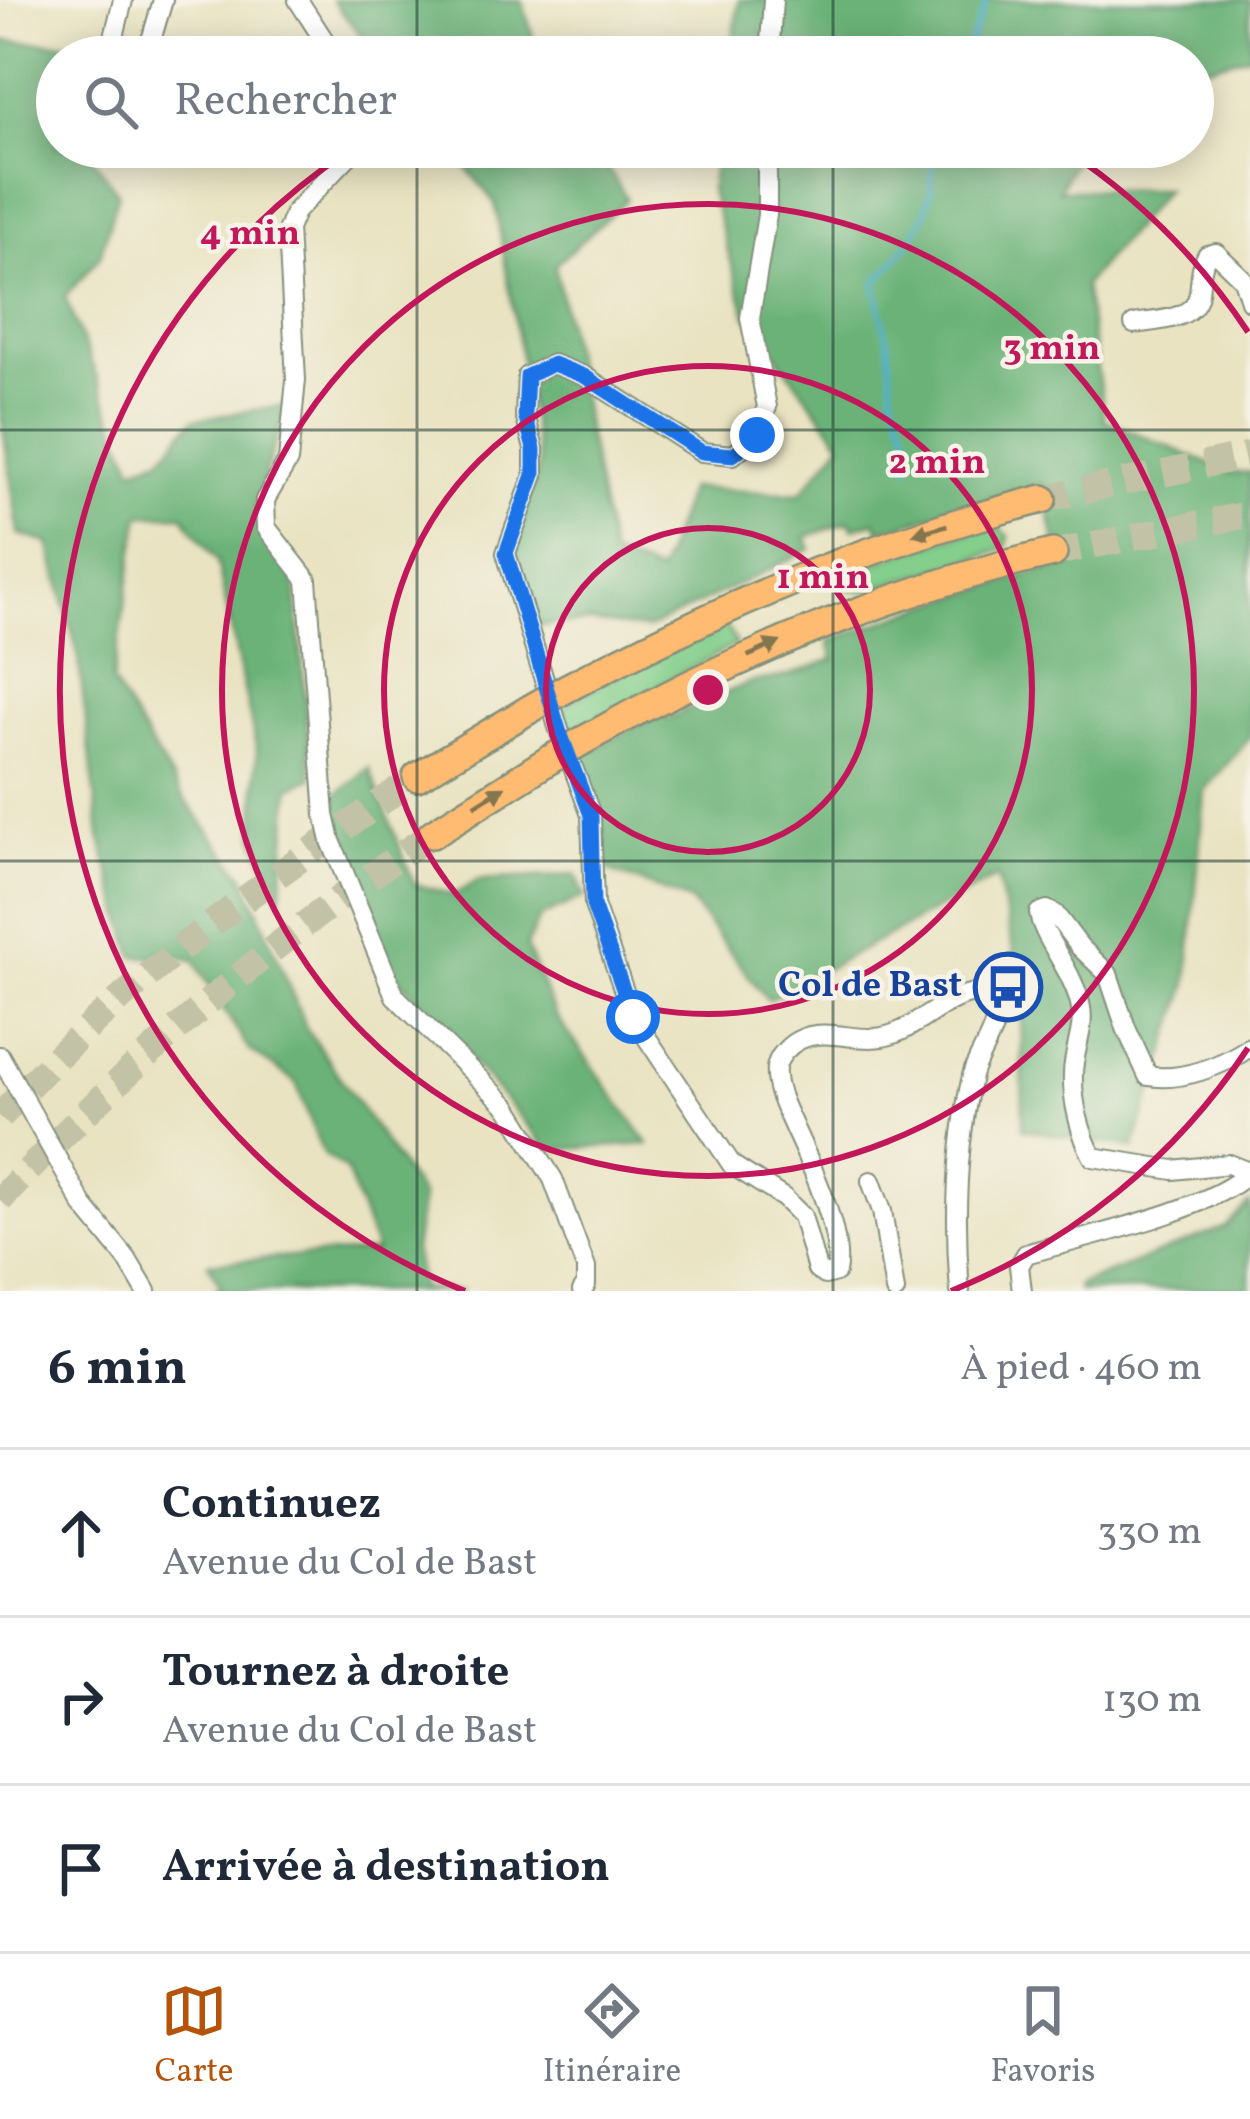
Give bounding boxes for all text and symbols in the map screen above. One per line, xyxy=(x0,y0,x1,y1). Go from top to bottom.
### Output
search box xyxy=(36,36,1214,168)
icon: search xyxy=(78,69,144,135)
text: Rechercher xyxy=(174,71,397,134)
text: 4 min xyxy=(200,210,300,260)
text: 3 min xyxy=(1004,325,1100,375)
route end xyxy=(730,408,784,462)
text: 2 min xyxy=(888,439,986,489)
one-way arrow xyxy=(911,522,947,540)
text: 1 min xyxy=(777,554,869,604)
one-way arrow xyxy=(746,639,781,659)
centre of rings xyxy=(687,669,729,711)
one-way arrow xyxy=(473,786,507,807)
bus stop icon: Col de Bast xyxy=(973,952,1043,1022)
place label: Col de Bast xyxy=(778,962,962,1012)
route start xyxy=(606,990,660,1044)
text: 6 min xyxy=(48,1334,187,1405)
text: À pied · 460 m xyxy=(961,1342,1202,1396)
text: Continuez xyxy=(162,1474,381,1537)
icon: ahead xyxy=(48,1500,114,1566)
text: 330 m xyxy=(1097,1506,1202,1560)
text: Avenue du Col de Bast xyxy=(162,1537,537,1591)
text: Tournez à droite xyxy=(162,1642,510,1705)
icon: right xyxy=(48,1668,114,1734)
text: 130 m xyxy=(1102,1674,1202,1728)
text: Avenue du Col de Bast xyxy=(162,1705,537,1759)
icon: arrive xyxy=(48,1836,114,1902)
text: Arrivée à destination xyxy=(162,1837,610,1900)
tab: Carte xyxy=(155,1978,233,2096)
tab: Itinéraire xyxy=(543,1978,681,2096)
tab: Favoris xyxy=(990,1978,1095,2096)

